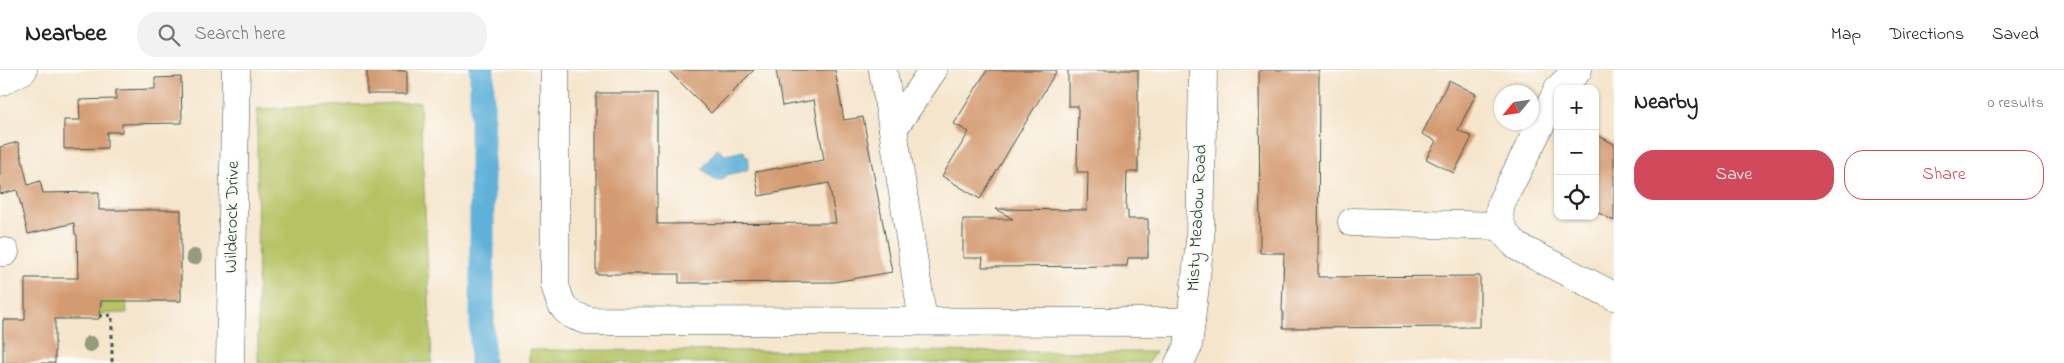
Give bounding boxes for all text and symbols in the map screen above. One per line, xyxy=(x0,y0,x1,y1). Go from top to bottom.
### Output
search box xyxy=(137,12,487,57)
text: Nearbee xyxy=(25,17,107,52)
icon: search xyxy=(155,21,183,49)
text: Search here xyxy=(195,21,286,48)
text: Map xyxy=(1831,22,1861,48)
text: Directions xyxy=(1889,22,1964,48)
text: Saved xyxy=(1992,22,2039,48)
north arrow xyxy=(1494,85,1539,130)
map controls xyxy=(1554,85,1599,220)
button: + xyxy=(1554,85,1599,130)
text: Nearby xyxy=(1634,88,1698,118)
text: 0 results xyxy=(1988,91,2044,115)
button: − xyxy=(1554,130,1599,175)
street label: Misty Meadow Road xyxy=(1181,144,1215,292)
button: Save xyxy=(1634,150,1834,200)
button: Share xyxy=(1844,150,2044,200)
street label: Wilderock Drive xyxy=(219,160,247,273)
button: locate xyxy=(1554,175,1599,220)

